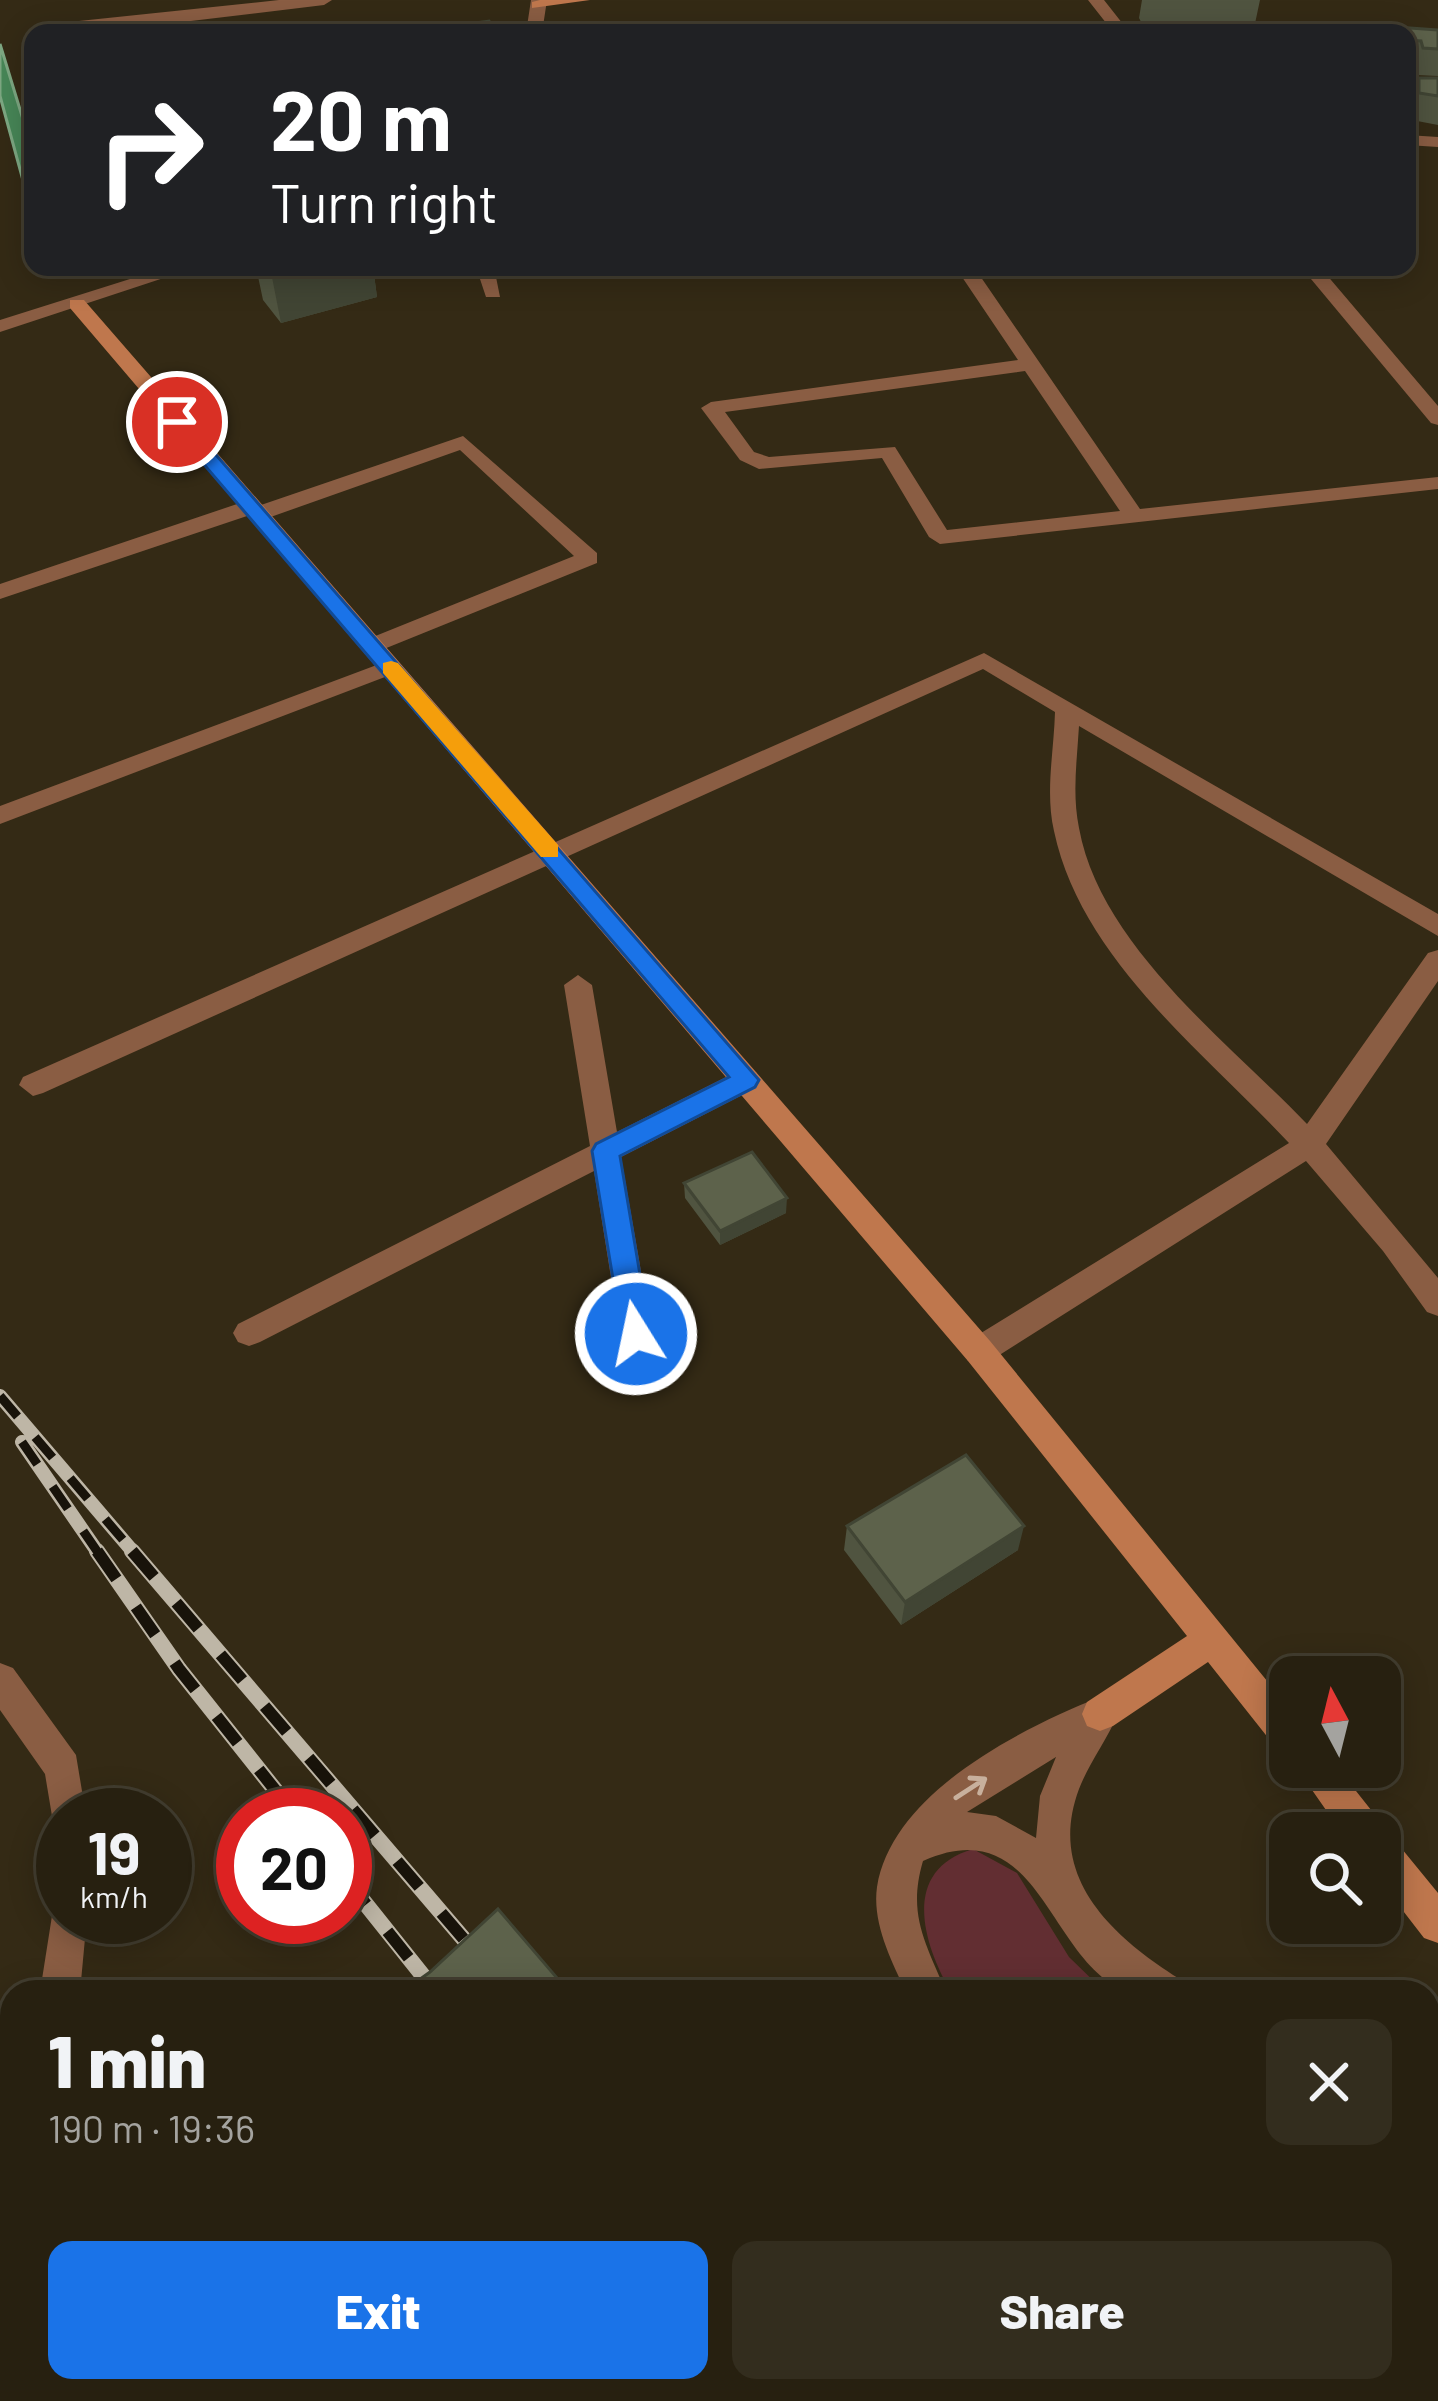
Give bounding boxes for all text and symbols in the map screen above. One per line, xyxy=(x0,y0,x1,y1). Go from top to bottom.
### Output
text: 20 m xyxy=(270,67,452,168)
icon: right xyxy=(72,72,228,228)
text: Turn right xyxy=(270,169,498,234)
pin xyxy=(126,371,228,473)
icon: arrive xyxy=(144,389,210,455)
position arrow xyxy=(573,1271,699,1397)
north arrow xyxy=(1269,1656,1401,1788)
map controls xyxy=(1269,1656,1401,1944)
one-way arrow xyxy=(954,1776,988,1800)
speed limit sign: 20 xyxy=(216,1788,372,1944)
button: search xyxy=(1269,1812,1401,1944)
text: 19 xyxy=(87,1815,141,1887)
text: km/h xyxy=(80,1878,148,1914)
text: 1 min xyxy=(48,2016,206,2102)
button: close xyxy=(1266,2019,1392,2145)
text: 190 m · 19:36 xyxy=(48,2104,255,2151)
button: Exit xyxy=(48,2241,708,2379)
button: Share xyxy=(732,2241,1392,2379)

